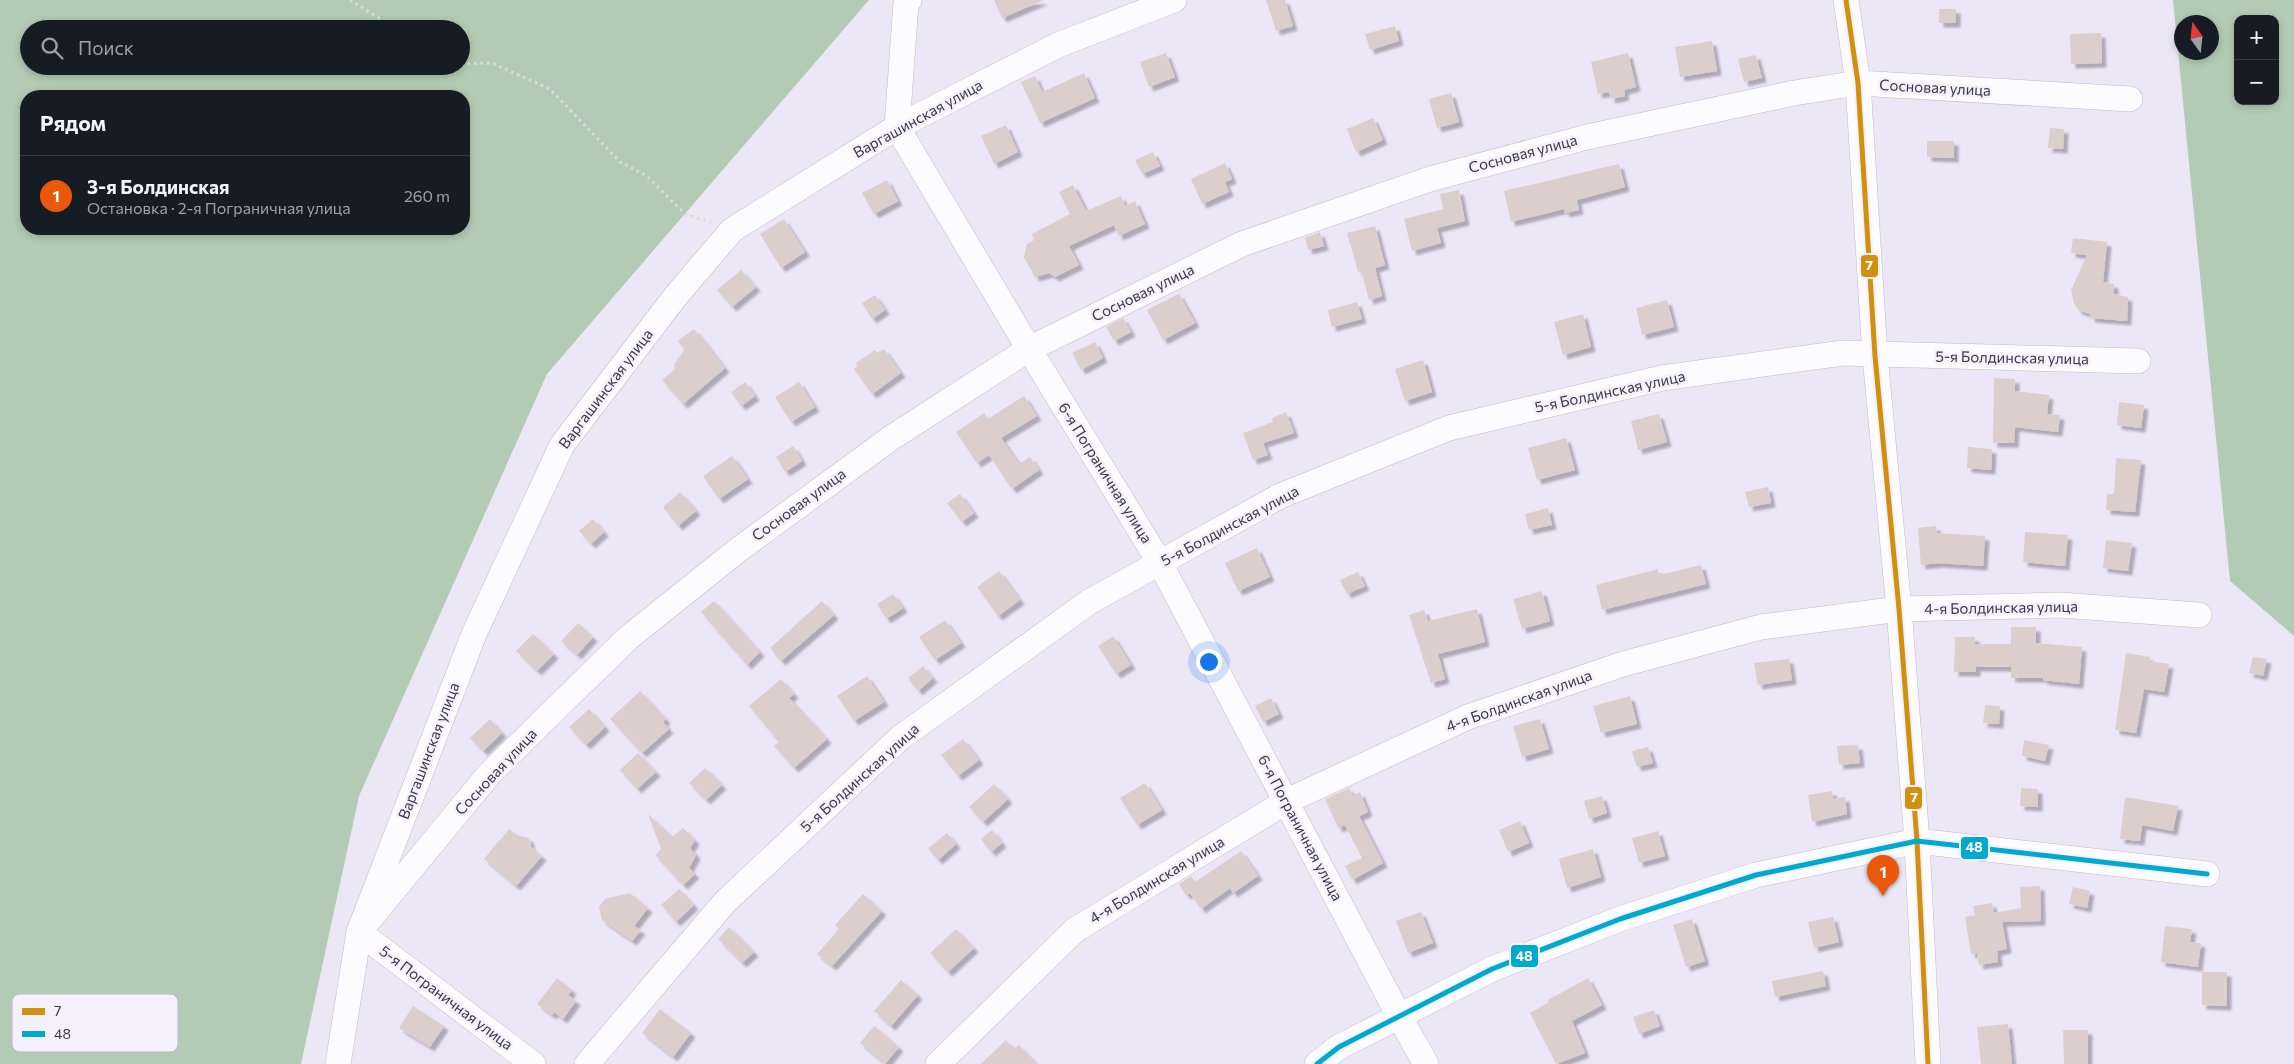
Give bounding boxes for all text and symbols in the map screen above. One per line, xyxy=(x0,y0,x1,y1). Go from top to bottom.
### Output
north arrow xyxy=(2174,15,2219,60)
map controls xyxy=(2234,15,2279,105)
button: + xyxy=(2234,15,2279,60)
search box xyxy=(20,20,470,75)
icon: search xyxy=(38,34,66,62)
text: Поиск xyxy=(78,36,134,59)
button: − xyxy=(2234,60,2279,105)
street label: Варгашинская улица xyxy=(850,75,985,161)
street label: Сосновая улица xyxy=(1879,75,1991,99)
text: Рядом xyxy=(40,110,106,135)
street label: Сосновая улица xyxy=(1466,130,1579,176)
text: 3-я Болдинская xyxy=(87,175,229,198)
text: 1 xyxy=(52,186,60,205)
text: 260 m xyxy=(404,186,450,205)
text: Остановка · 2-я Пограничная улица xyxy=(87,198,350,217)
line badge: 7 xyxy=(1860,254,1879,278)
text: 7 xyxy=(1865,256,1873,273)
street label: Сосновая улица xyxy=(1088,260,1197,325)
street label: Варгашинская улица xyxy=(554,325,656,452)
street label: 5-я Болдинская улица xyxy=(1935,347,2089,367)
street label: 5-я Болдинская улица xyxy=(1533,366,1687,416)
street label: 6-я Пограничная улица xyxy=(1055,399,1157,546)
street label: Сосновая улица xyxy=(748,464,849,544)
street label: 5-я Болдинская улица xyxy=(1158,481,1302,569)
street label: 4-я Болдинская улица xyxy=(1924,597,2078,617)
your location xyxy=(1196,649,1222,675)
street label: 4-я Болдинская улица xyxy=(1443,665,1594,735)
street label: Варгашинская улица xyxy=(394,680,462,822)
street label: 5-я Болдинская улица xyxy=(796,719,922,835)
street label: Сосновая улица xyxy=(451,724,540,818)
street label: 6-я Пограничная улица xyxy=(1255,751,1347,904)
line badge: 7 xyxy=(1904,786,1923,810)
text: 7 xyxy=(1910,788,1918,805)
street label: 4-я Болдинская улица xyxy=(1086,832,1227,927)
line badge: 48 xyxy=(1960,836,1989,860)
text: 48 xyxy=(1965,838,1983,855)
pin: 1 xyxy=(1867,855,1899,896)
street label: 5-я Пограничная улица xyxy=(376,941,517,1053)
line badge: 48 xyxy=(1510,944,1539,968)
text: 48 xyxy=(1515,947,1533,964)
legend xyxy=(12,994,178,1052)
text: 7 xyxy=(54,1002,61,1019)
text: 48 xyxy=(54,1025,71,1042)

